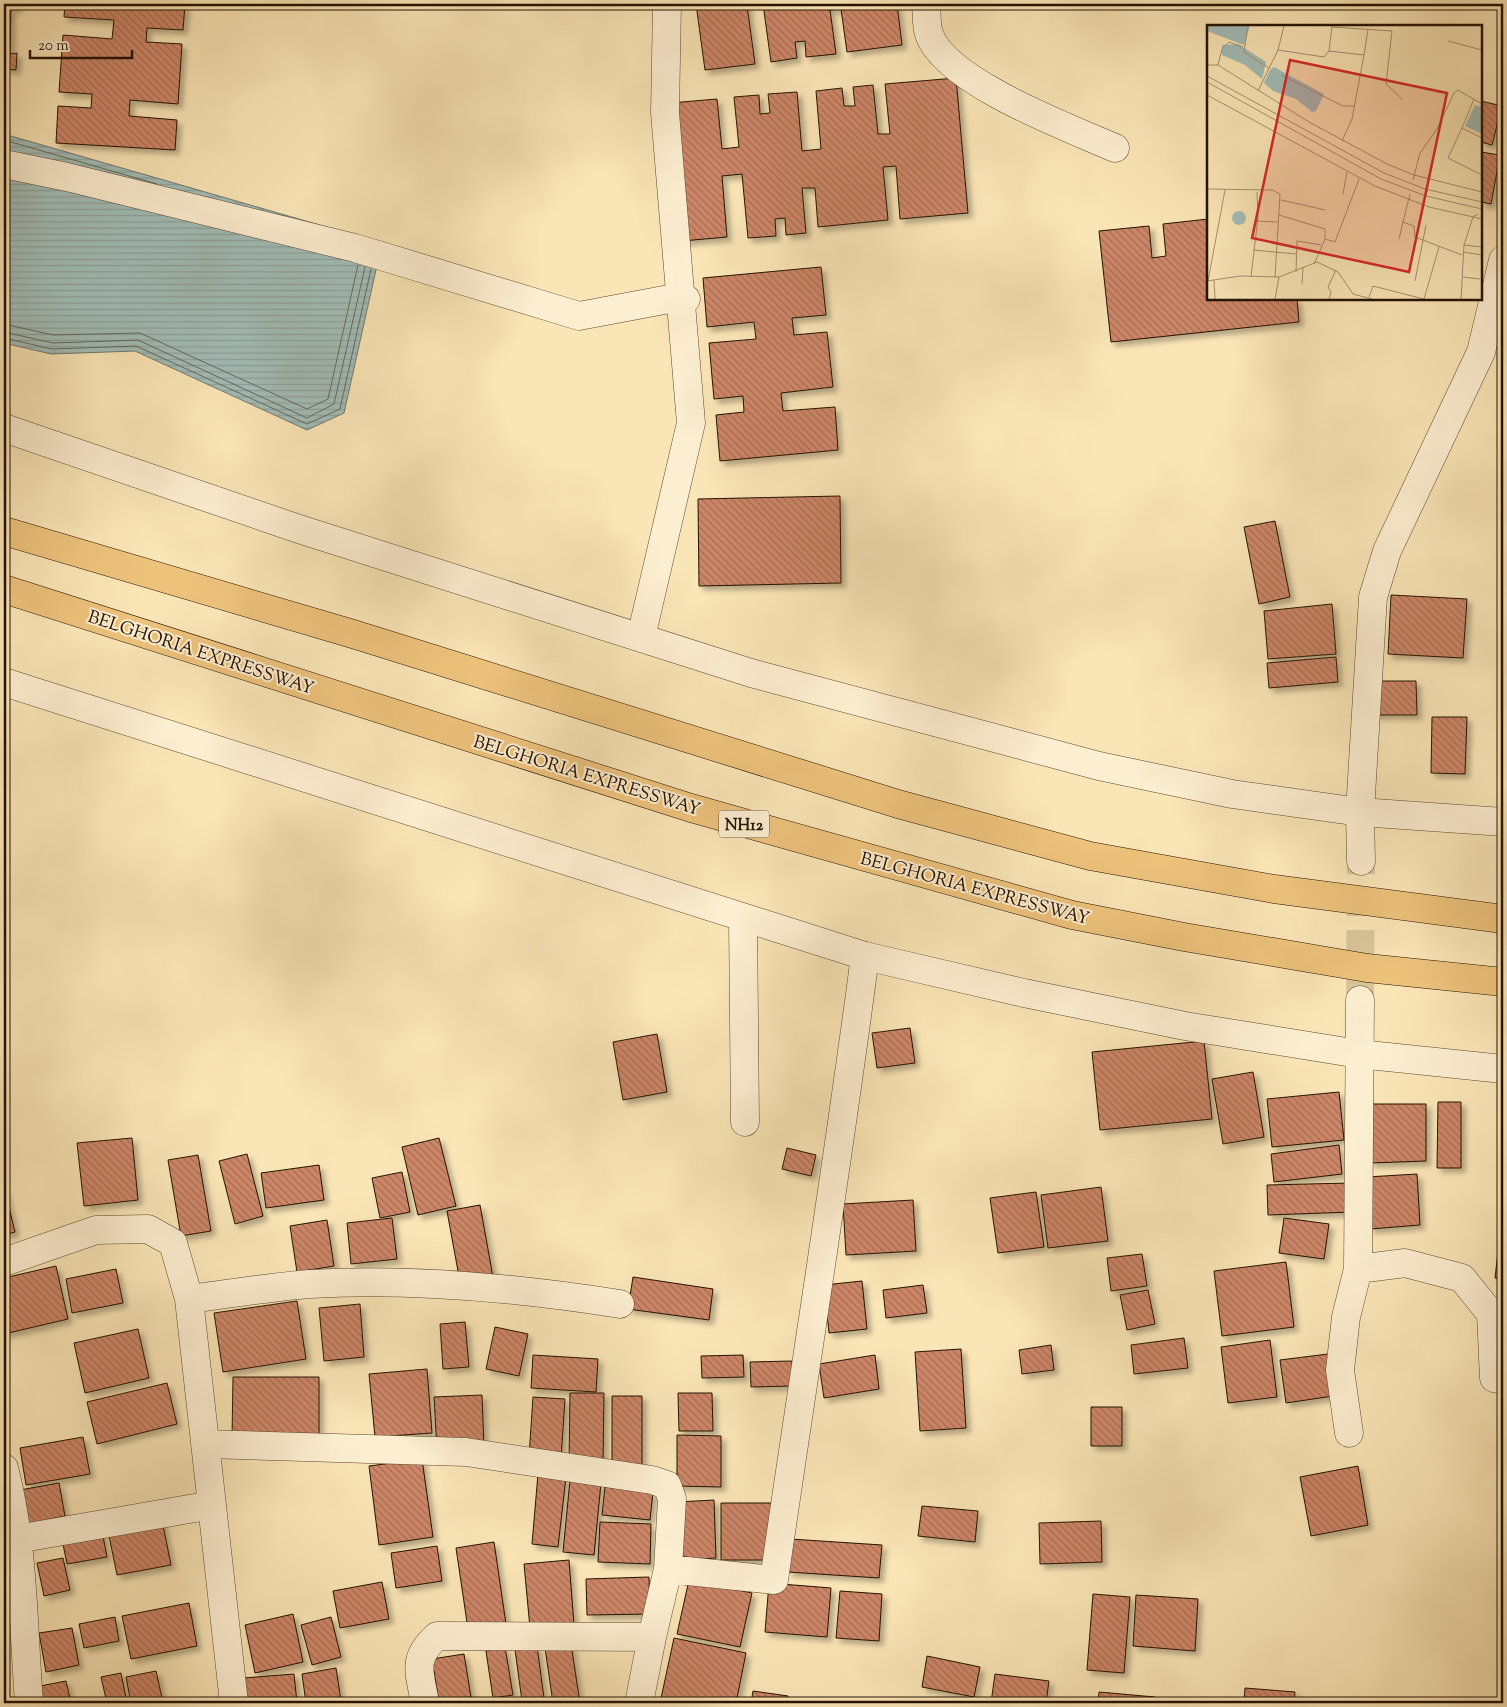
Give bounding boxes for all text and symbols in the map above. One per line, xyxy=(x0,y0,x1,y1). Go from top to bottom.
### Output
inset map xyxy=(1207,25,1482,300)
scale bar xyxy=(30,28,132,60)
text: 20 m xyxy=(38,36,69,57)
street label: BELGHORIA EXPRESSWAY xyxy=(84,605,317,703)
street label: BELGHORIA EXPRESSWAY xyxy=(470,730,703,824)
road number: NH12 xyxy=(719,811,769,838)
street label: BELGHORIA EXPRESSWAY xyxy=(857,847,1092,933)

